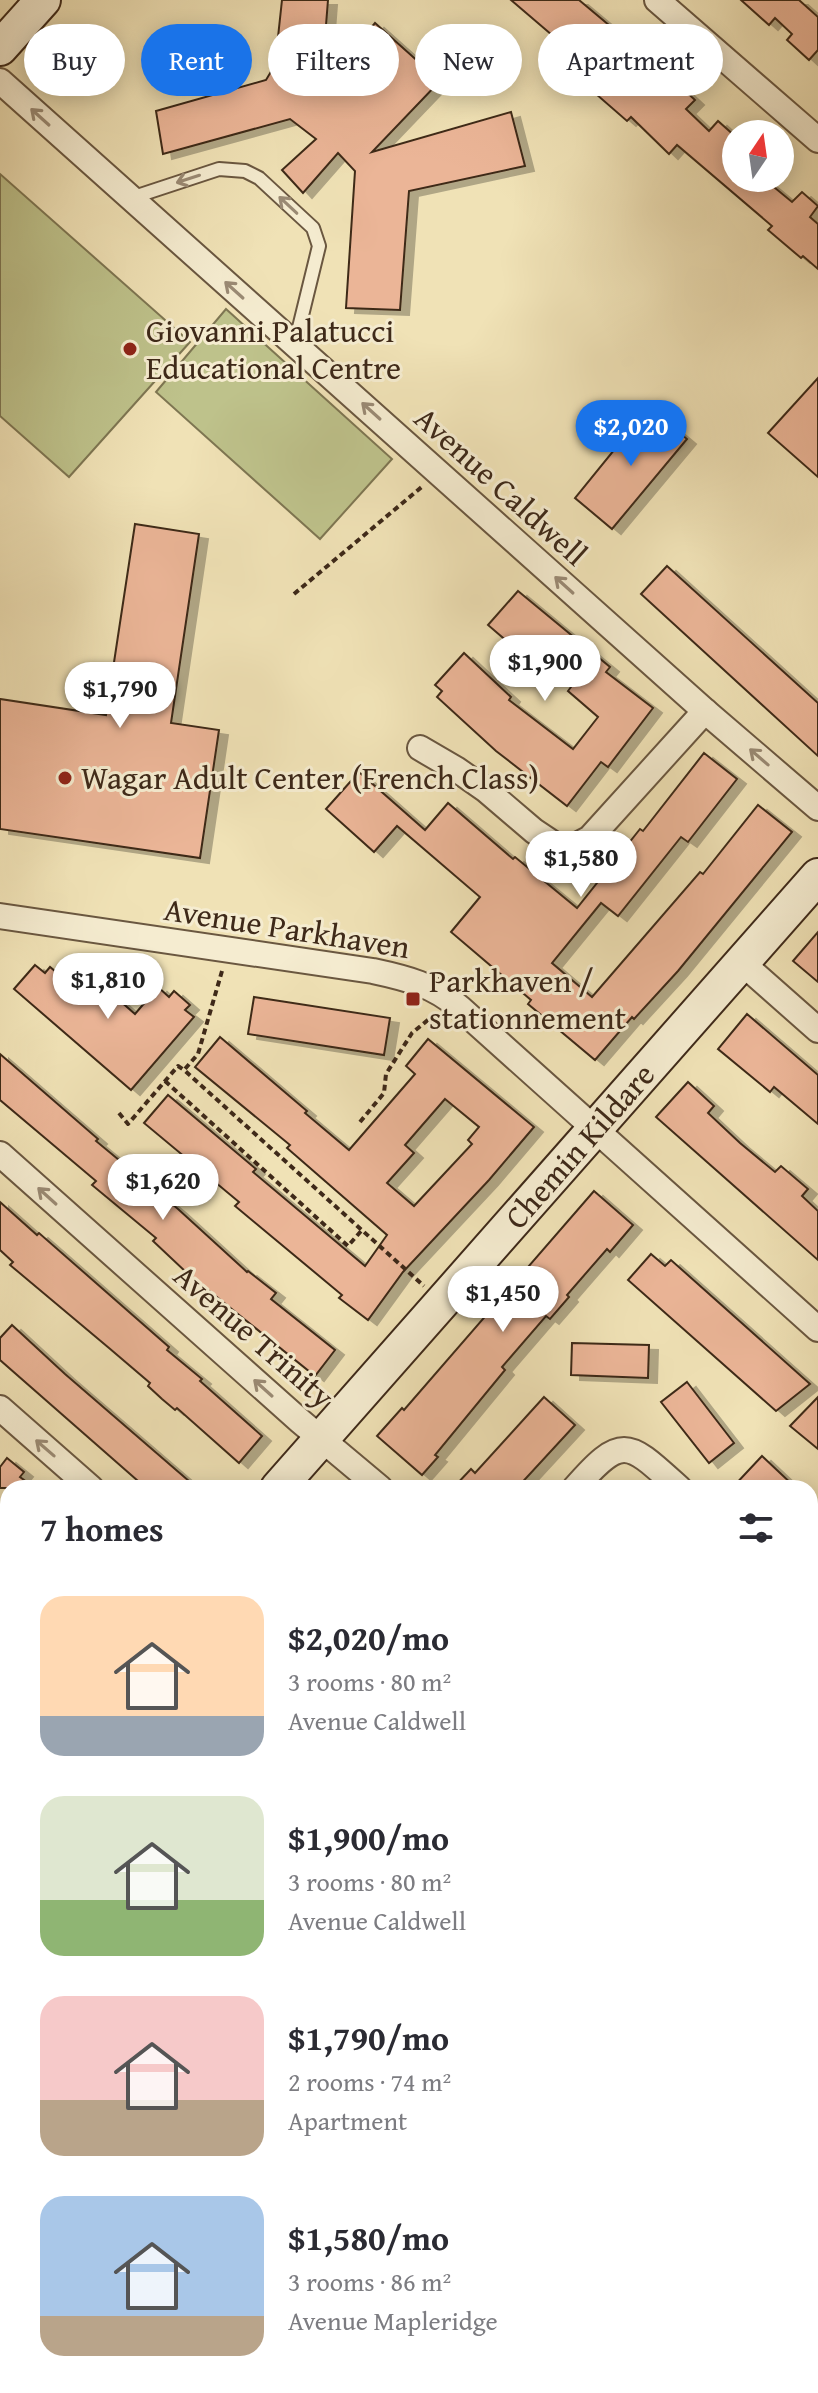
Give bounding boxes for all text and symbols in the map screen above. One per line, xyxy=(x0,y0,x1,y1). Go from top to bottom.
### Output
chip: Buy xyxy=(24,24,125,96)
chip: Rent xyxy=(141,24,252,96)
chip: Filters xyxy=(268,24,399,96)
chip: New xyxy=(415,24,522,96)
chip: Apartment xyxy=(538,24,723,96)
one-way arrow xyxy=(30,108,50,126)
north arrow xyxy=(722,120,794,192)
map controls xyxy=(722,120,794,192)
one-way arrow xyxy=(175,173,200,188)
one-way arrow xyxy=(278,196,298,214)
one-way arrow xyxy=(224,280,244,299)
place label: Giovanni Palatucci Educational Centre xyxy=(146,307,401,391)
marker: Giovanni Palatucci Educational Centre xyxy=(121,340,139,358)
street label: Avenue Caldwell xyxy=(404,395,598,576)
pin: $2,020 xyxy=(566,400,696,468)
one-way arrow xyxy=(361,403,381,421)
text: $2,020 xyxy=(594,406,668,445)
one-way arrow xyxy=(555,576,575,594)
pin: $1,900 xyxy=(480,635,610,703)
text: $1,900 xyxy=(508,641,582,680)
pin: $1,790 xyxy=(55,662,185,730)
text: $1,790 xyxy=(83,668,157,707)
one-way arrow xyxy=(749,748,770,766)
place label: Wagar Adult Center (French Class) xyxy=(81,754,539,801)
marker: Wagar Adult Center (French Class) xyxy=(56,769,74,787)
pin: $1,580 xyxy=(516,831,646,899)
text: $1,580 xyxy=(544,837,618,876)
street label: Avenue Parkhaven xyxy=(161,885,413,970)
pin: $1,810 xyxy=(43,953,173,1021)
place label: Parkhaven / stationnement xyxy=(429,957,626,1041)
text: $1,810 xyxy=(71,959,145,998)
marker: Parkhaven / stationnement xyxy=(404,990,422,1008)
street label: Chemin Kildare xyxy=(493,1052,666,1239)
pin: $1,620 xyxy=(98,1154,228,1222)
text: $1,620 xyxy=(126,1160,200,1199)
one-way arrow xyxy=(38,1188,58,1206)
street label: Avenue Trinity xyxy=(164,1252,345,1419)
pin: $1,450 xyxy=(438,1266,568,1334)
text: $1,450 xyxy=(466,1272,540,1311)
one-way arrow xyxy=(253,1379,273,1397)
one-way arrow xyxy=(36,1439,56,1457)
text: 7 homes xyxy=(40,1504,164,1553)
icon: filters xyxy=(734,1506,778,1550)
text: $2,020/mo xyxy=(288,1613,449,1662)
icon: home xyxy=(104,1628,200,1724)
text: 3 rooms · 80 m² xyxy=(288,1662,451,1701)
text: Avenue Caldwell xyxy=(288,1701,466,1740)
text: $1,900/mo xyxy=(288,1813,449,1862)
icon: home xyxy=(104,1828,200,1924)
text: 3 rooms · 80 m² xyxy=(288,1862,451,1901)
text: Avenue Caldwell xyxy=(288,1901,466,1940)
text: $1,790/mo xyxy=(288,2013,449,2062)
icon: home xyxy=(104,2028,200,2124)
text: 2 rooms · 74 m² xyxy=(288,2062,451,2101)
text: Apartment xyxy=(288,2101,407,2140)
text: $1,580/mo xyxy=(288,2213,449,2262)
icon: home xyxy=(104,2228,200,2324)
text: 3 rooms · 86 m² xyxy=(288,2262,451,2301)
text: Avenue Mapleridge xyxy=(288,2301,498,2340)

